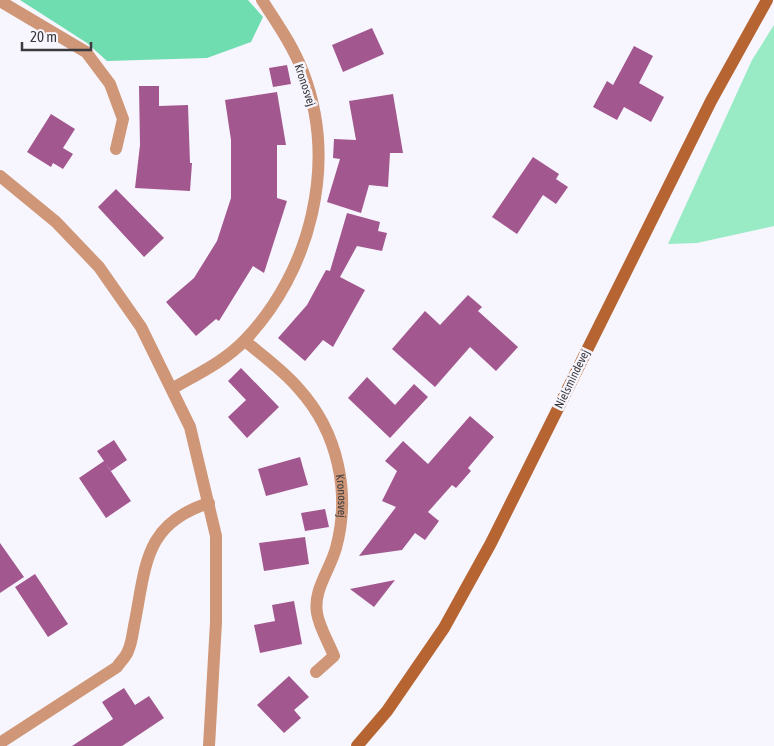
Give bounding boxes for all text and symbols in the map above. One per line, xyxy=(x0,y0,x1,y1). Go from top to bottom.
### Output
scale bar xyxy=(22,20,91,52)
text: 20 m xyxy=(30,28,57,45)
street label: Kronosvej xyxy=(292,62,318,108)
street label: Nielsmindevej xyxy=(552,347,592,411)
street label: Kronosvej xyxy=(333,473,349,519)

